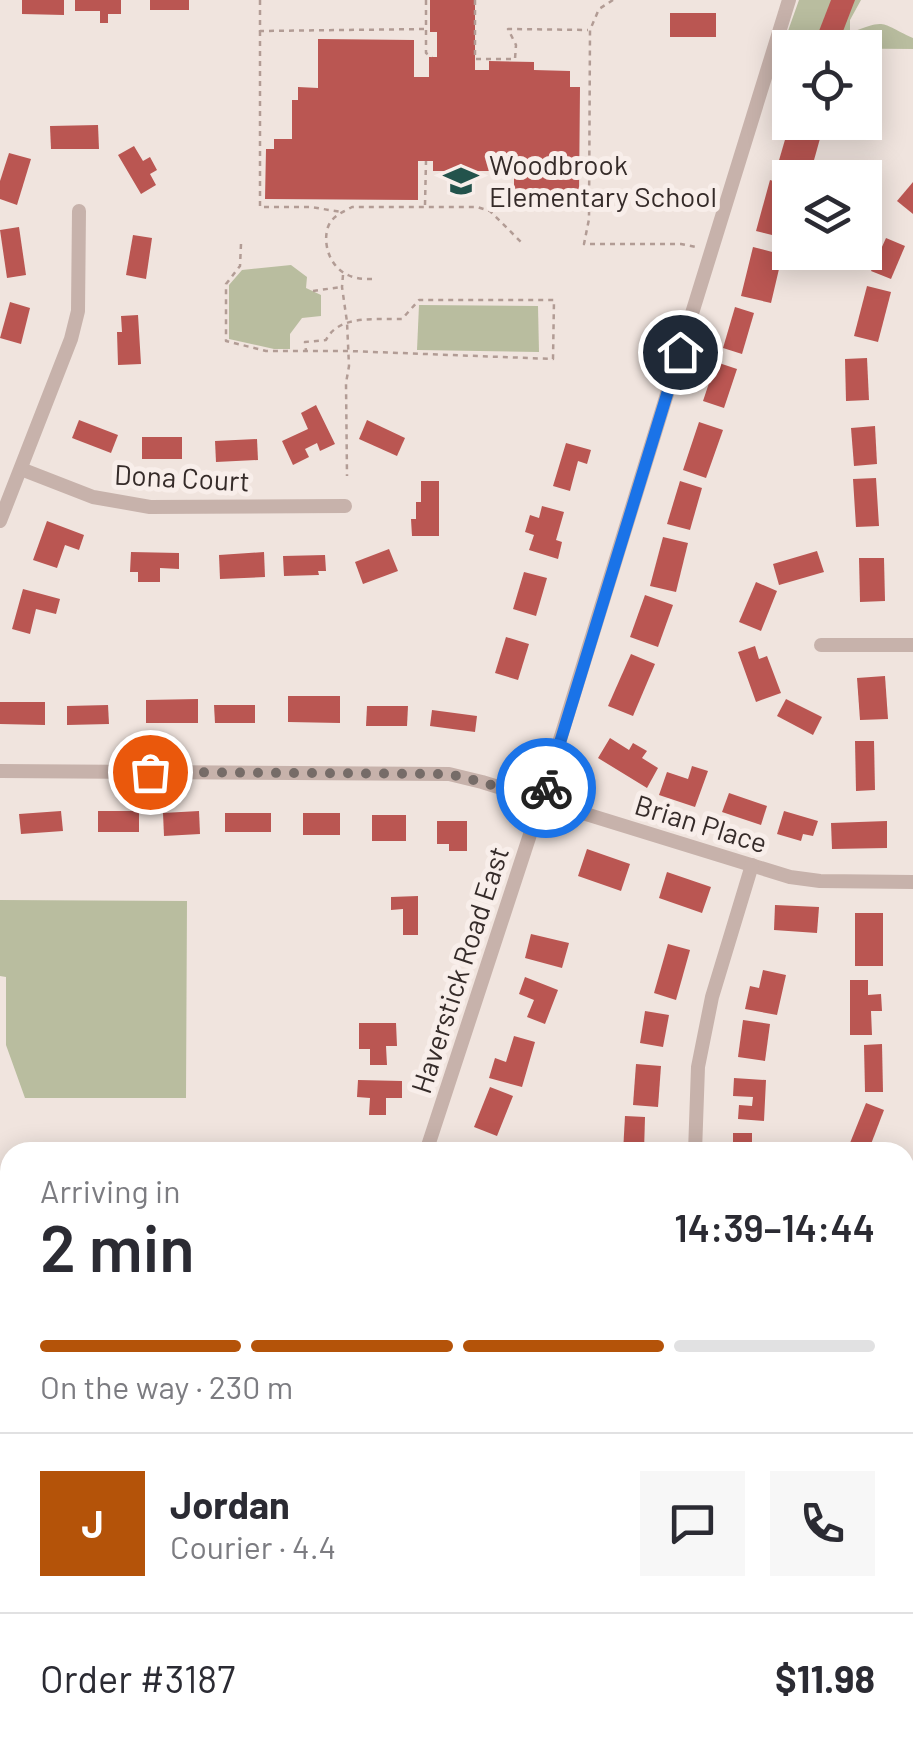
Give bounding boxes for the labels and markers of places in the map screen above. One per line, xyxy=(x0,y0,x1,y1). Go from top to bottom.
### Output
place label: Woodbrook Elementary School xyxy=(489,147,717,213)
school or university icon: Woodbrook Elementary School xyxy=(442,162,480,200)
pin xyxy=(638,310,723,395)
pin xyxy=(108,730,193,815)

